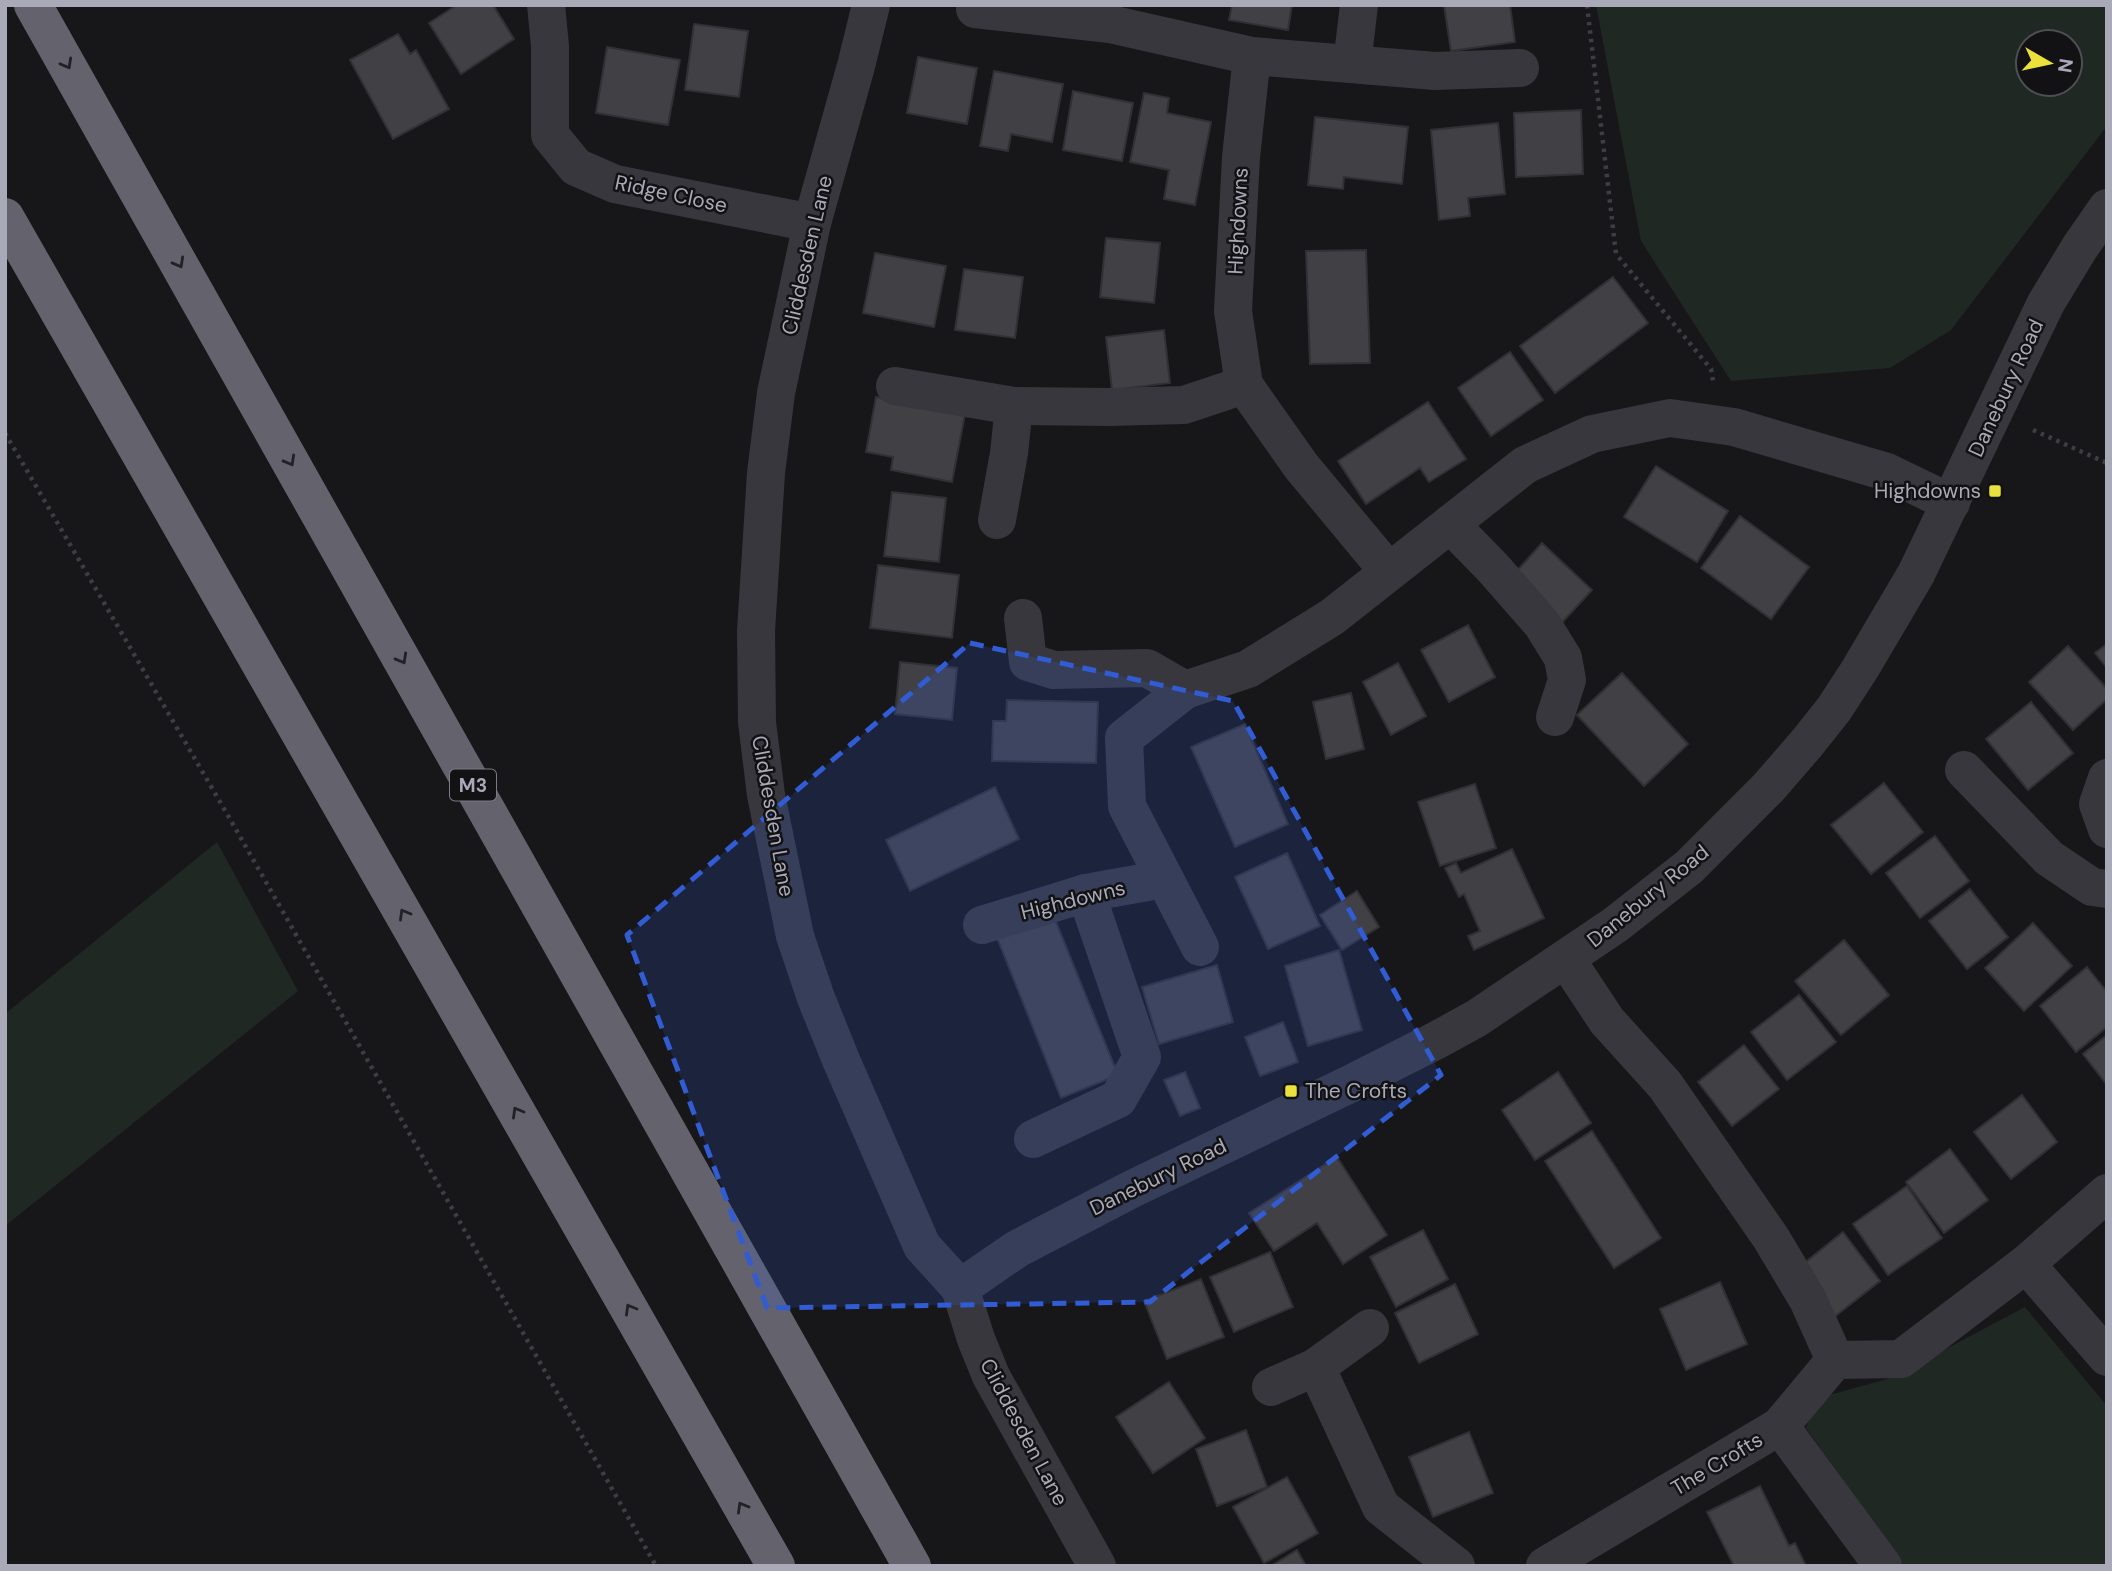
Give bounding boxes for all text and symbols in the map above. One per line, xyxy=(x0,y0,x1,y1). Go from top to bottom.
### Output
north arrow xyxy=(2014,28,2084,98)
one-way arrow xyxy=(59,57,72,70)
text: N xyxy=(2052,57,2079,74)
street label: Highdowns xyxy=(1221,167,1255,275)
street label: Ridge Close xyxy=(612,168,730,220)
street label: Cliddesden Lane xyxy=(775,172,839,337)
one-way arrow xyxy=(171,255,184,268)
street label: Danebury Road xyxy=(1962,315,2050,461)
one-way arrow xyxy=(282,454,295,466)
place label: Highdowns xyxy=(1874,477,1981,505)
marker: Highdowns xyxy=(1987,483,2003,499)
one-way arrow xyxy=(394,652,407,665)
street label: Cliddesden Lane xyxy=(745,733,801,899)
road number: M3 xyxy=(450,770,496,800)
street label: Danebury Road xyxy=(1581,838,1715,954)
street label: Highdowns xyxy=(1018,873,1128,927)
one-way arrow xyxy=(399,909,412,921)
place label: The Crofts xyxy=(1305,1077,1407,1105)
marker: The Crofts xyxy=(1283,1083,1299,1099)
one-way arrow xyxy=(512,1106,525,1119)
street label: Danebury Road xyxy=(1085,1132,1231,1222)
one-way arrow xyxy=(625,1304,638,1317)
street label: Cliddesden Lane xyxy=(973,1354,1075,1511)
street label: The Crofts xyxy=(1666,1426,1768,1502)
one-way arrow xyxy=(738,1501,751,1514)

